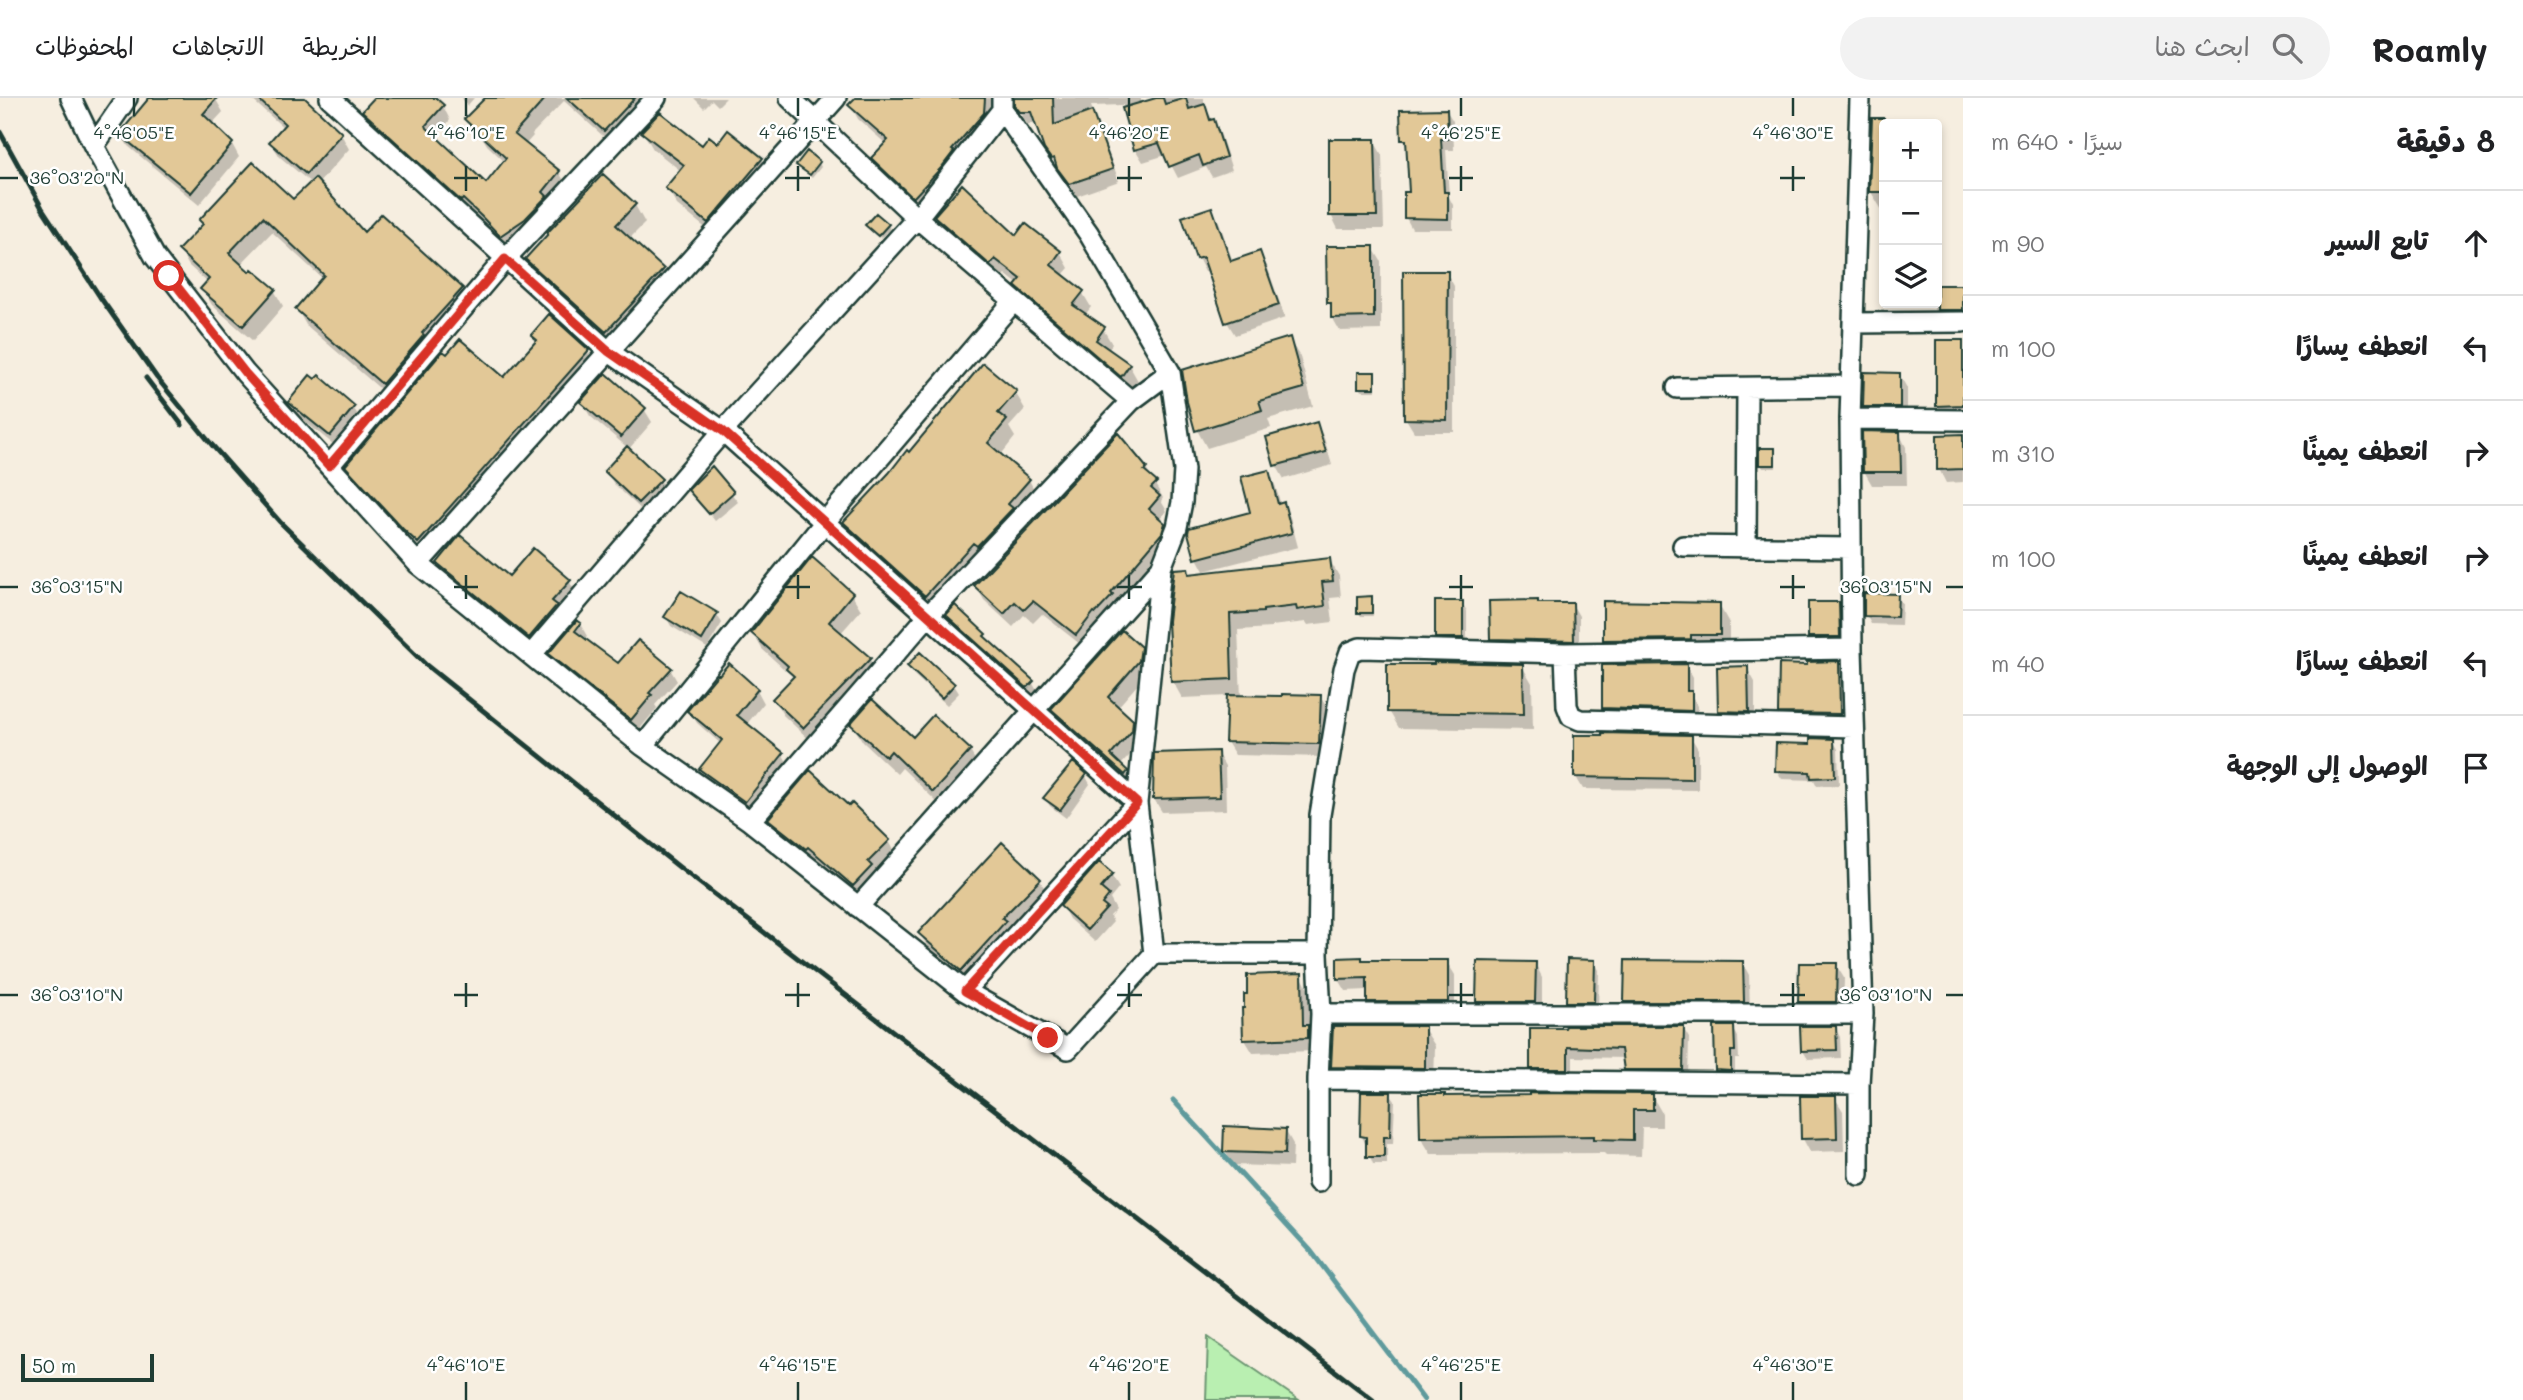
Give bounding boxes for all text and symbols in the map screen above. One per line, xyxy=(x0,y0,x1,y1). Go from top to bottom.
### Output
search box xyxy=(1840,17,2330,80)
text: Roamly xyxy=(2372,27,2488,70)
text: ابحث هنا xyxy=(2155,29,2250,63)
icon: search xyxy=(2268,29,2306,67)
text: المحفوظات xyxy=(35,30,134,61)
text: الاتجاهات xyxy=(172,30,265,61)
text: الخريطة xyxy=(303,30,377,61)
map controls xyxy=(1879,119,1942,308)
button: + xyxy=(1879,119,1942,182)
text: 4°46'05"E xyxy=(93,120,175,144)
text: 4°46'10"E xyxy=(427,120,505,144)
text: 4°46'15"E xyxy=(759,120,837,144)
text: 4°46'20"E xyxy=(1089,120,1169,144)
text: 4°46'25"E xyxy=(1421,120,1501,144)
text: 4°46'30"E xyxy=(1752,120,1834,144)
text: 8 دقيقة xyxy=(2396,120,2495,160)
text: سيرًا · 640 m xyxy=(1991,126,2123,156)
text: 36°03'20"N xyxy=(30,165,124,189)
button: − xyxy=(1879,182,1942,245)
text: تابع السير xyxy=(2326,223,2428,257)
icon: ahead xyxy=(2457,224,2495,262)
text: 90 m xyxy=(1991,228,2045,258)
button: layers xyxy=(1879,245,1942,308)
route start xyxy=(153,260,184,291)
text: انعطف يسارًا xyxy=(2296,328,2428,362)
icon: left xyxy=(2457,329,2495,367)
text: 100 m xyxy=(1991,333,2055,363)
text: انعطف يمينًا xyxy=(2303,433,2428,467)
icon: right xyxy=(2457,434,2495,472)
text: 310 m xyxy=(1991,438,2055,468)
text: انعطف يمينًا xyxy=(2303,538,2428,572)
icon: right xyxy=(2457,539,2495,577)
text: 100 m xyxy=(1991,543,2055,573)
text: 36°03'15"N xyxy=(31,574,123,598)
text: 36°03'15"N xyxy=(1840,574,1932,598)
text: انعطف يسارًا xyxy=(2296,643,2428,677)
icon: left xyxy=(2457,644,2495,682)
text: 40 m xyxy=(1991,648,2044,678)
text: الوصول إلى الوجهة xyxy=(2226,748,2428,782)
icon: arrive xyxy=(2457,749,2495,787)
text: 36°03'10"N xyxy=(31,982,123,1006)
text: 36°03'10"N xyxy=(1840,982,1932,1006)
route end xyxy=(1032,1022,1063,1053)
scale bar xyxy=(21,1351,154,1383)
text: 4°46'10"E xyxy=(427,1352,505,1376)
text: 4°46'15"E xyxy=(759,1352,837,1376)
text: 4°46'20"E xyxy=(1089,1352,1169,1376)
text: 4°46'25"E xyxy=(1421,1352,1501,1376)
text: 4°46'30"E xyxy=(1752,1352,1834,1376)
text: 50 m xyxy=(32,1353,76,1378)

